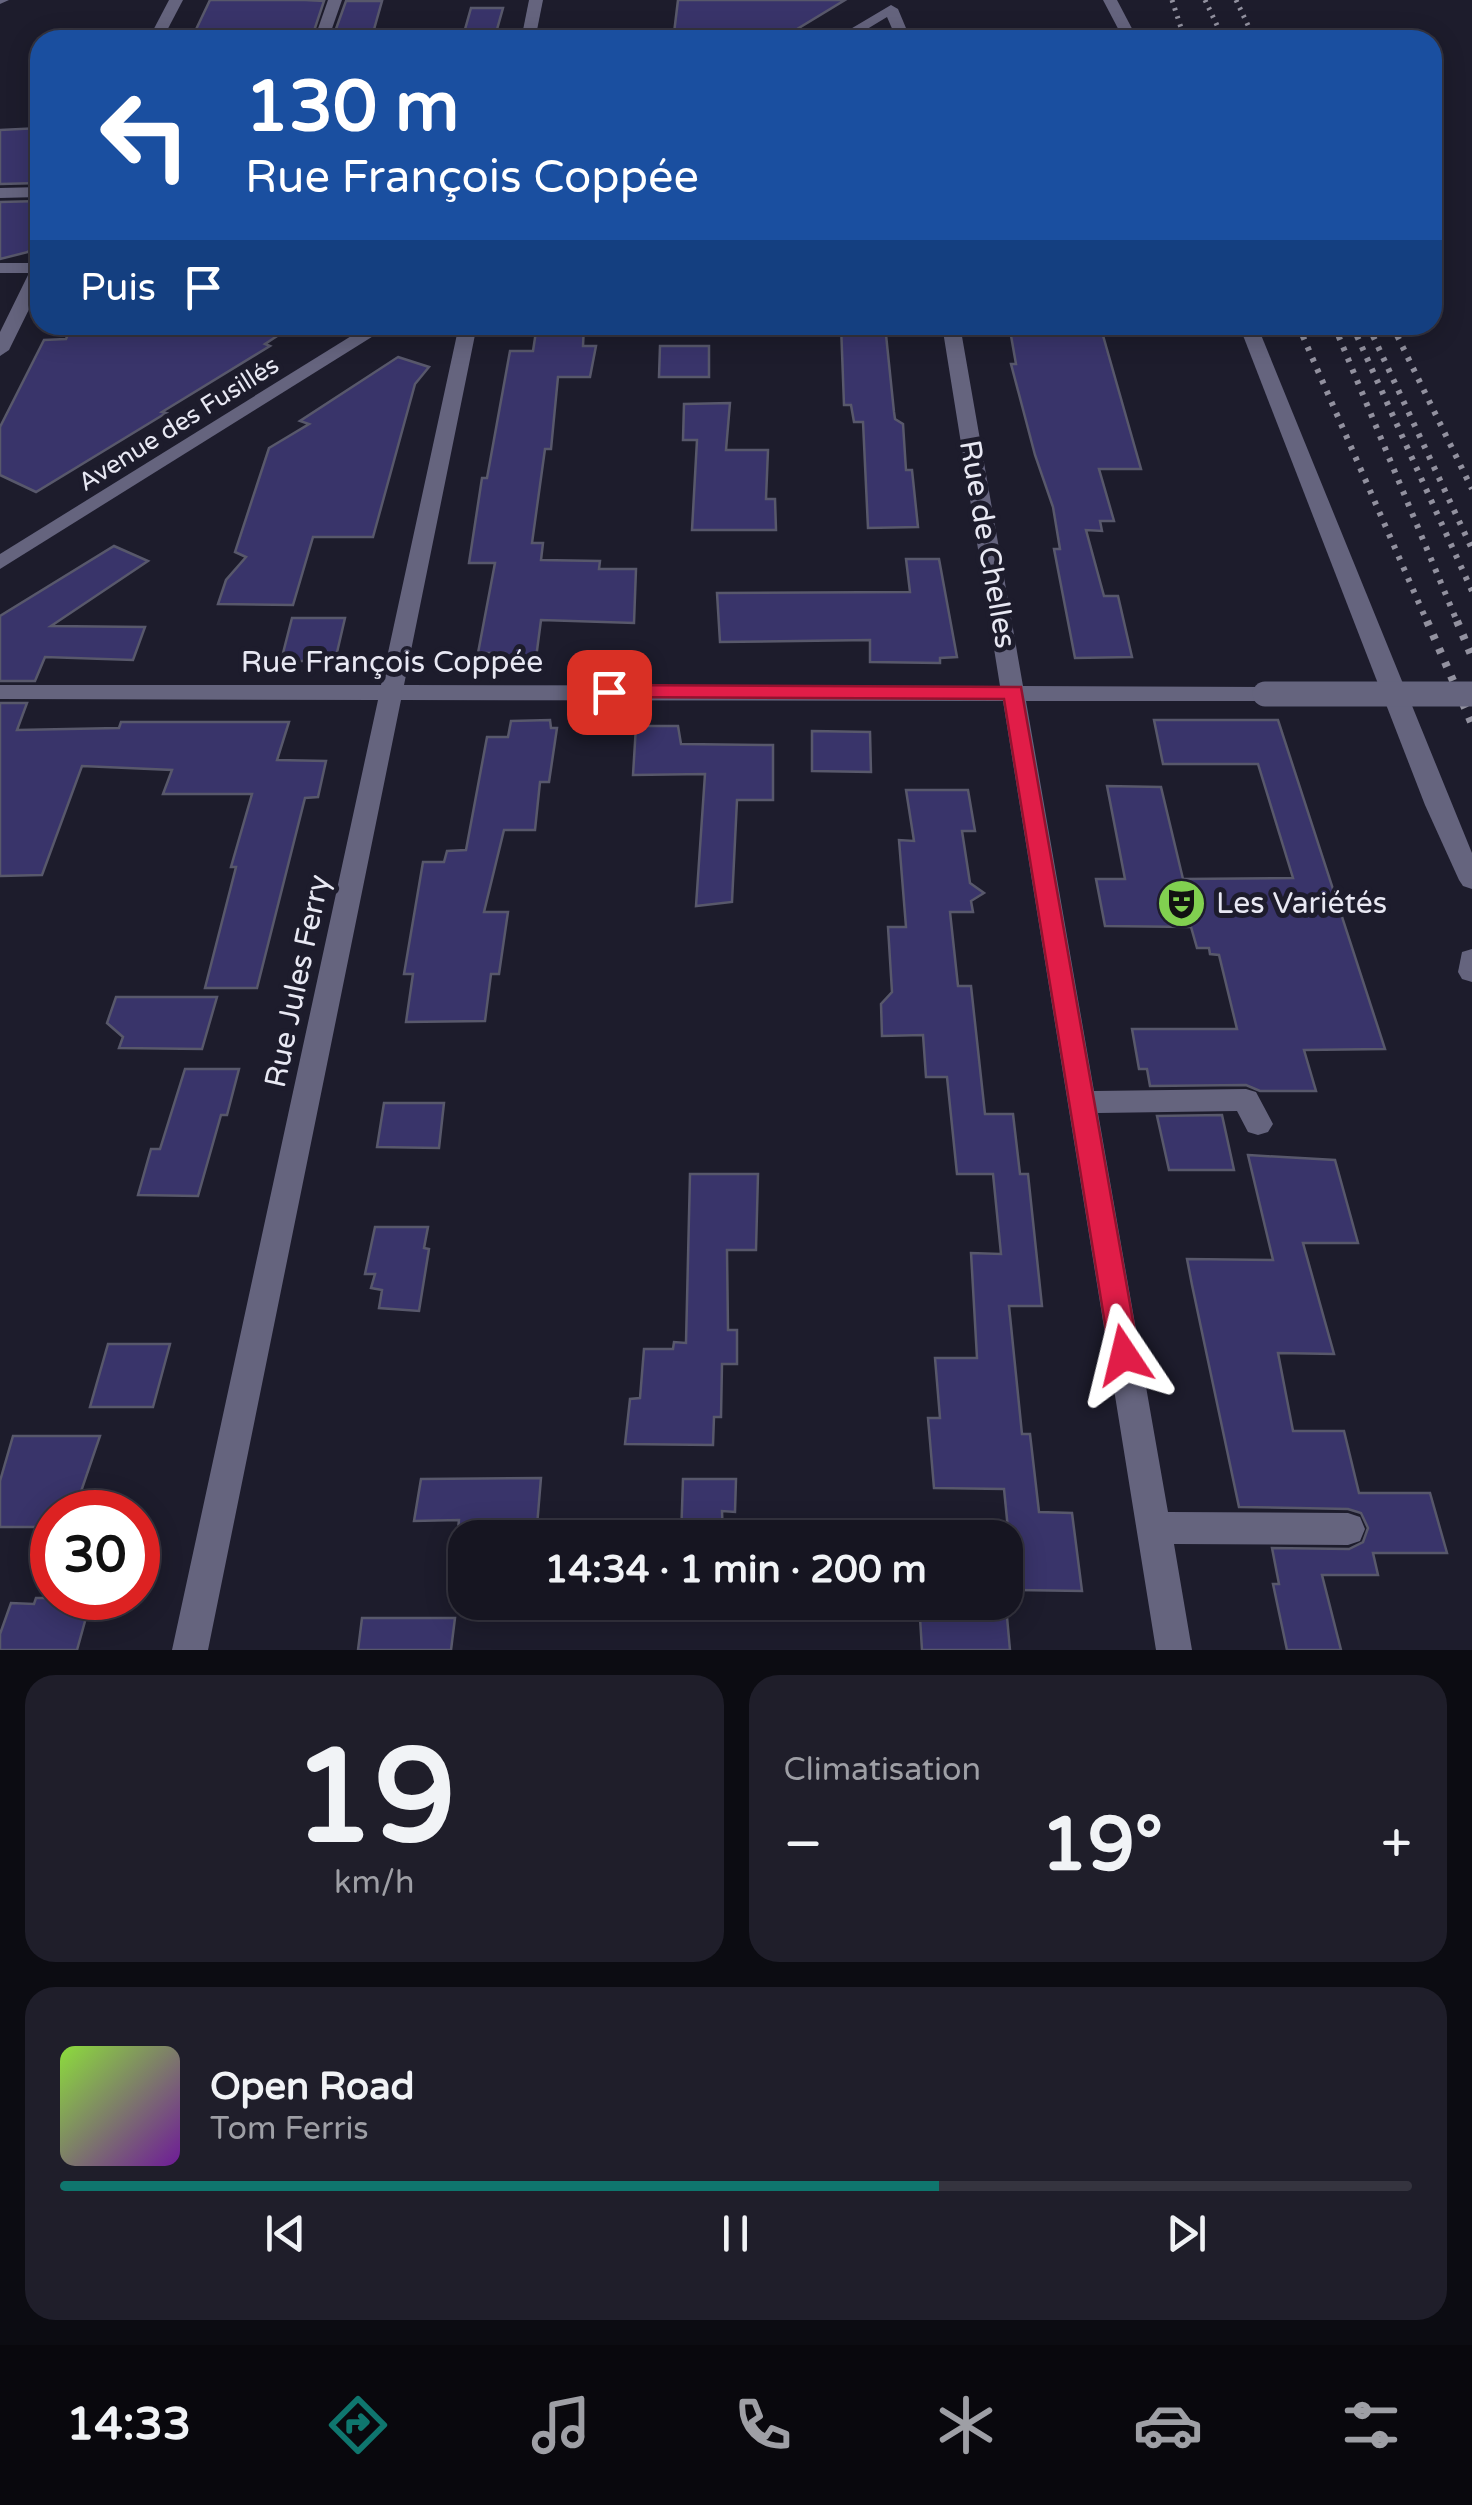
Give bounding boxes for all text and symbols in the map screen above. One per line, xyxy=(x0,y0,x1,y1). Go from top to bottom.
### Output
text: 130 m xyxy=(245,66,459,150)
icon: left xyxy=(80,70,210,200)
text: Rue François Coppée xyxy=(245,151,699,205)
icon: arrive xyxy=(176,260,231,315)
text: Puis xyxy=(80,265,156,311)
street label: Avenue des Fusillés xyxy=(73,350,284,498)
street label: Rue de Chelles xyxy=(951,437,1024,651)
street label: Rue François Coppée xyxy=(241,644,543,681)
pin xyxy=(567,650,652,735)
icon: arrive xyxy=(582,665,637,720)
street label: Rue Jules Ferry xyxy=(257,871,338,1091)
theatre icon: Les Variétés xyxy=(1155,877,1207,929)
place label: Les Variétés xyxy=(1216,885,1387,922)
position arrow xyxy=(1072,1303,1176,1407)
speed limit sign: 30 xyxy=(30,1490,160,1620)
text: 14:34 · 1 min · 200 m xyxy=(544,1547,927,1593)
text: 19 xyxy=(293,1721,456,1877)
text: Climatisation xyxy=(784,1751,981,1789)
text: 19° xyxy=(1041,1800,1163,1890)
text: − xyxy=(784,1812,823,1878)
text: + xyxy=(1381,1812,1412,1878)
text: km/h xyxy=(334,1864,414,1902)
text: Open Road xyxy=(210,2064,415,2110)
text: Tom Ferris xyxy=(210,2110,369,2148)
icon: previous xyxy=(258,2206,313,2261)
icon: pause xyxy=(708,2206,763,2261)
icon: next xyxy=(1159,2206,1214,2261)
icon: directions xyxy=(323,2390,393,2460)
icon: music xyxy=(526,2390,596,2460)
icon: phone xyxy=(728,2390,798,2460)
icon: climate xyxy=(931,2390,1001,2460)
icon: car xyxy=(1133,2390,1203,2460)
icon: filters xyxy=(1336,2390,1406,2460)
text: 14:33 xyxy=(66,2398,191,2452)

